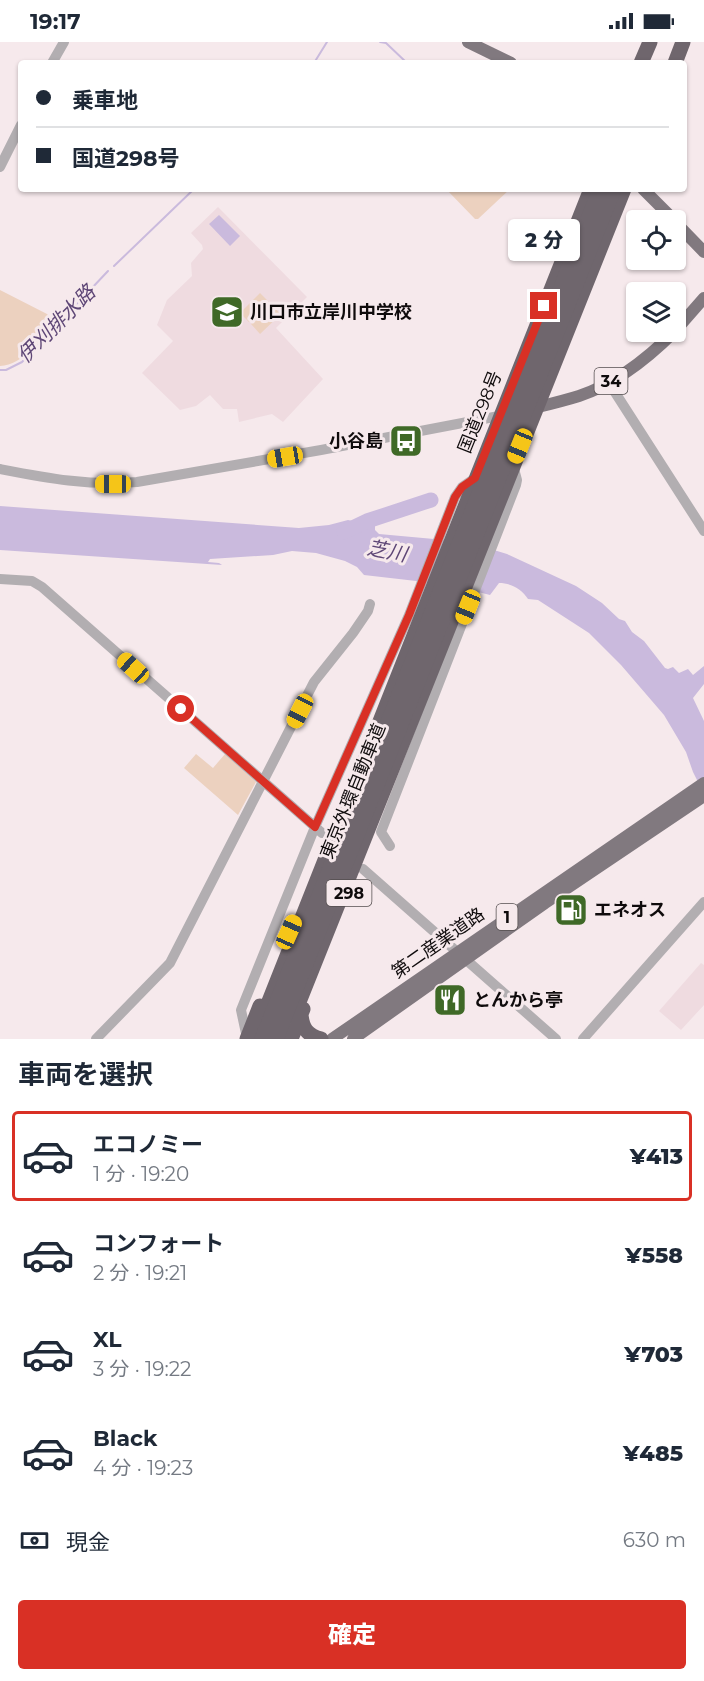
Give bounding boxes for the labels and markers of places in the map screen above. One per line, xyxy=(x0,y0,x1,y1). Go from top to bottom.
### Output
school or university icon: 川口市立岸川中学校 xyxy=(209,294,245,330)
place label: 川口市立岸川中学校 xyxy=(250,301,412,323)
bus stop icon: 小谷島 xyxy=(388,423,424,459)
place label: 小谷島 xyxy=(329,430,383,452)
fuel station icon: エネオス xyxy=(553,892,589,928)
place label: エネオス xyxy=(594,899,666,921)
restaurant icon: とんから亭 xyxy=(432,982,468,1018)
place label: とんから亭 xyxy=(473,989,563,1011)

